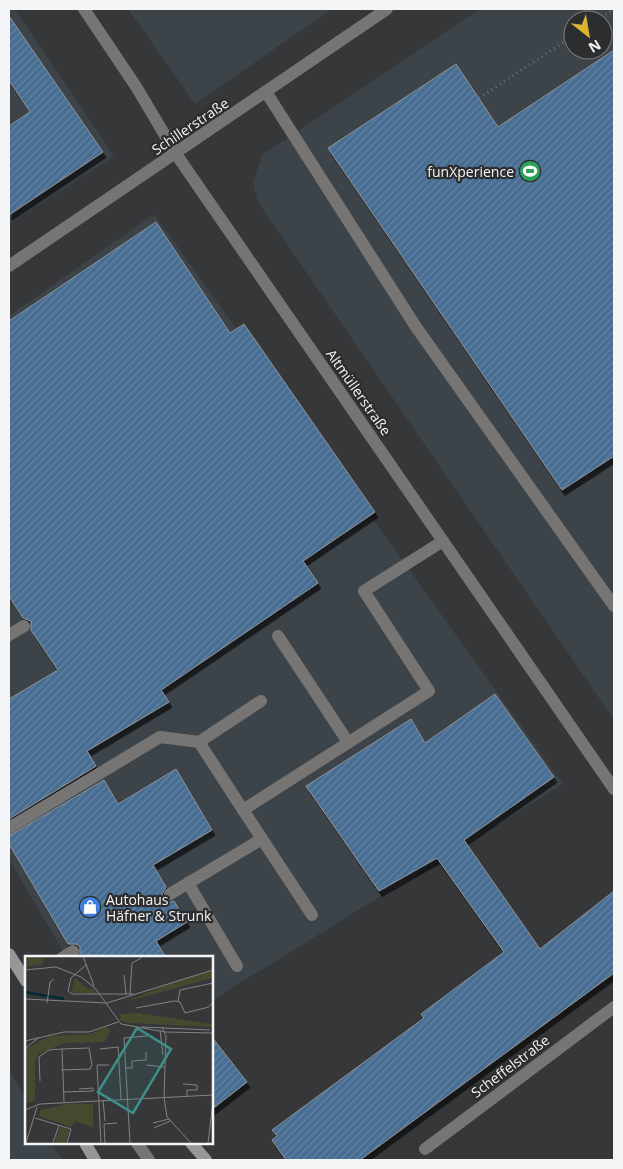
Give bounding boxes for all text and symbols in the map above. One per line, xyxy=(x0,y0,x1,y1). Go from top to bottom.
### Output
north arrow xyxy=(563,10,613,60)
text: N xyxy=(585,35,605,58)
street label: Schillerstraße xyxy=(148,93,232,159)
sports icon: funXperience xyxy=(518,159,542,183)
place label: funXperience xyxy=(427,162,514,181)
street label: Altmüllerstraße xyxy=(322,345,396,439)
place label: Autohaus Häfner & Strunk xyxy=(106,890,212,925)
shop icon: Autohaus Häfner & Strunk xyxy=(78,895,102,919)
inset map xyxy=(25,956,212,1144)
street label: Scheffelstraße xyxy=(467,1030,553,1102)

